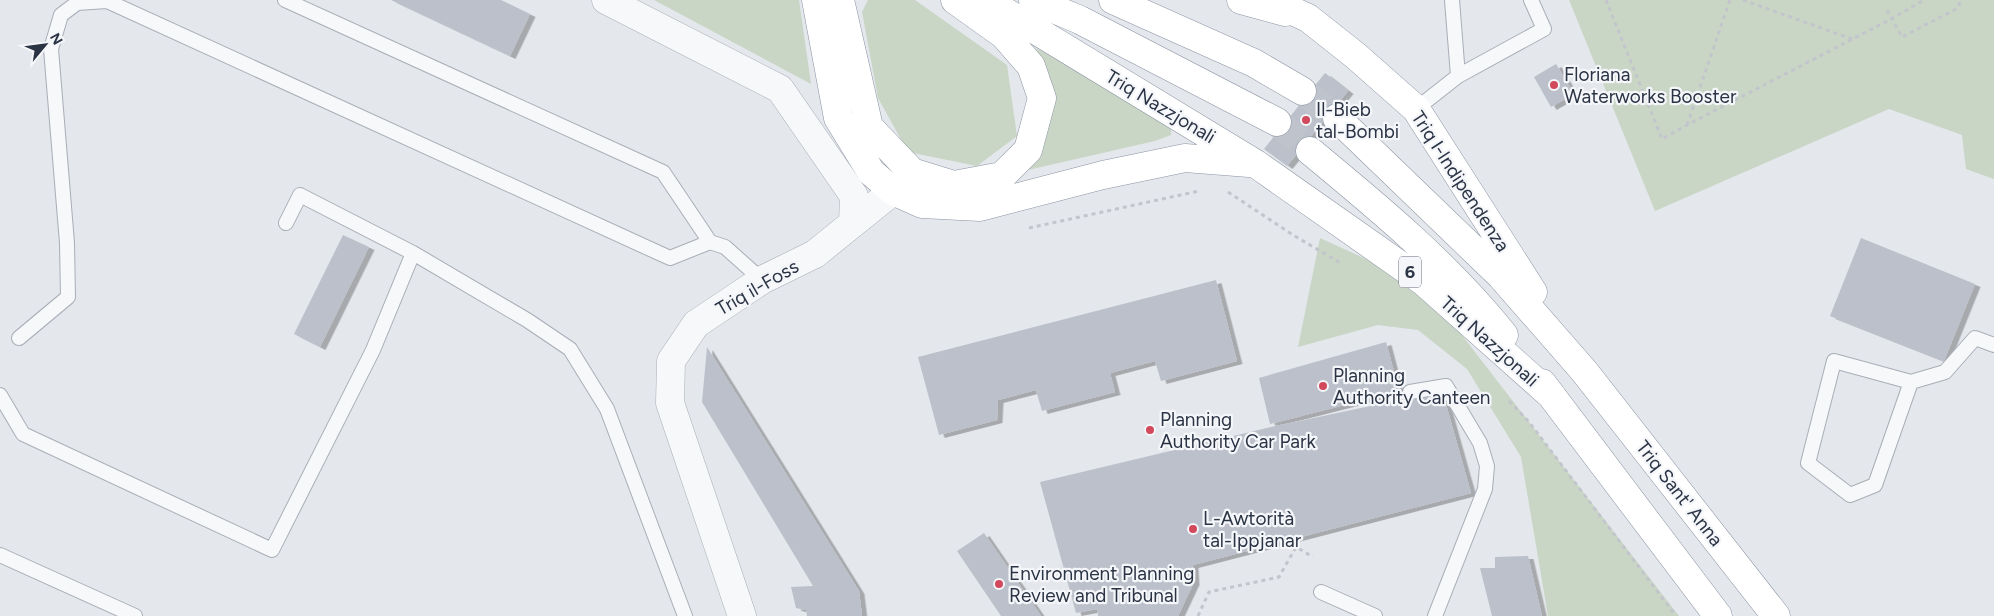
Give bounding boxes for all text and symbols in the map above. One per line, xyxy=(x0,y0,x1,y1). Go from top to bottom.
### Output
north arrow xyxy=(20,20,70,70)
text: N xyxy=(46,30,66,48)
place label: Floriana Waterworks Booster xyxy=(1564,63,1737,108)
street label: Triq Nazzjonali xyxy=(1102,65,1220,148)
marker: Floriana Waterworks Booster xyxy=(1548,79,1560,91)
place label: Il-Bieb tal-Bombi xyxy=(1316,98,1399,143)
street label: Triq l-Indipendenza xyxy=(1407,107,1515,256)
marker: Il-Bieb tal-Bombi xyxy=(1300,114,1312,126)
street label: Triq il-Foss xyxy=(712,255,803,320)
road number: 6 xyxy=(1399,256,1421,288)
street label: Triq Nazzjonali xyxy=(1436,291,1543,391)
place label: Planning Authority Canteen xyxy=(1333,364,1490,409)
marker: Planning Authority Canteen xyxy=(1317,380,1329,392)
place label: Planning Authority Car Park xyxy=(1160,408,1316,453)
marker: Planning Authority Car Park xyxy=(1144,424,1156,436)
street label: Triq Sant' Anna xyxy=(1631,436,1728,551)
place label: L-Awtorità tal-Ippjanar xyxy=(1203,507,1302,552)
marker: L-Awtorità tal-Ippjanar xyxy=(1187,523,1199,535)
place label: Environment Planning Review and Tribunal xyxy=(1009,562,1194,607)
marker: Environment Planning Review and Tribunal xyxy=(993,578,1005,590)

